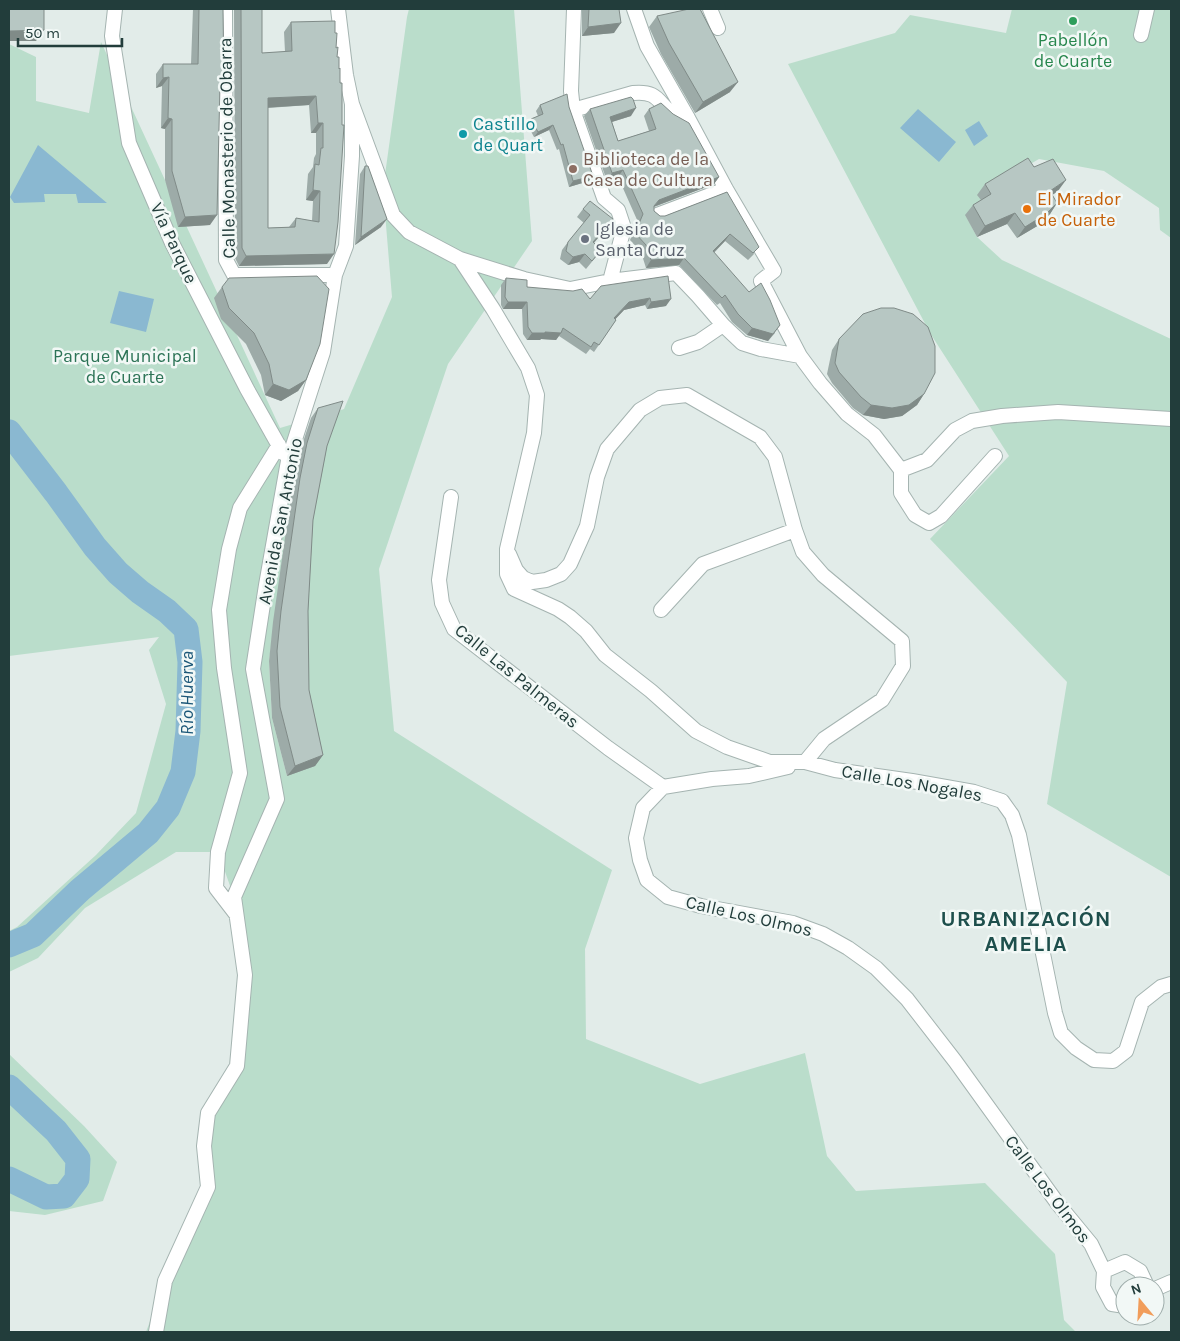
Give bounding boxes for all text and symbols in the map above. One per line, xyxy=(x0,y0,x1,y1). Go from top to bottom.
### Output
scale bar xyxy=(18,15,121,47)
marker: Pabellón de Cuarte xyxy=(1067,15,1079,27)
text: 50 m xyxy=(25,24,60,42)
place label: Pabellón de Cuarte xyxy=(1034,29,1112,72)
street label: Calle Monasterio de Obarra xyxy=(214,37,240,259)
place label: Castillo de Quart xyxy=(473,113,543,156)
marker: Castillo de Quart xyxy=(457,128,469,140)
place label: Biblioteca de la Casa de Cultura xyxy=(583,148,713,191)
marker: Biblioteca de la Casa de Cultura xyxy=(567,163,579,175)
place label: El Mirador de Cuarte xyxy=(1037,188,1121,231)
street label: Vía Parque xyxy=(146,199,202,287)
marker: El Mirador de Cuarte xyxy=(1021,203,1033,215)
place label: Iglesia de Santa Cruz xyxy=(595,218,685,261)
marker: Iglesia de Santa Cruz xyxy=(579,233,591,245)
park label: Parque Municipal de Cuarte xyxy=(53,345,197,388)
street label: Avenida San Antonio xyxy=(253,436,307,606)
street label: Calle Las Palmeras xyxy=(450,619,584,733)
water label: Río Huerva xyxy=(176,651,198,735)
street label: Calle Los Nogales xyxy=(840,760,984,806)
street label: Calle Los Olmos xyxy=(684,891,814,941)
district label: URBANIZACIÓN AMELIA xyxy=(941,905,1111,957)
street label: Calle Los Olmos xyxy=(1000,1131,1096,1247)
north arrow xyxy=(1115,1276,1165,1326)
text: N xyxy=(1129,1279,1144,1299)

